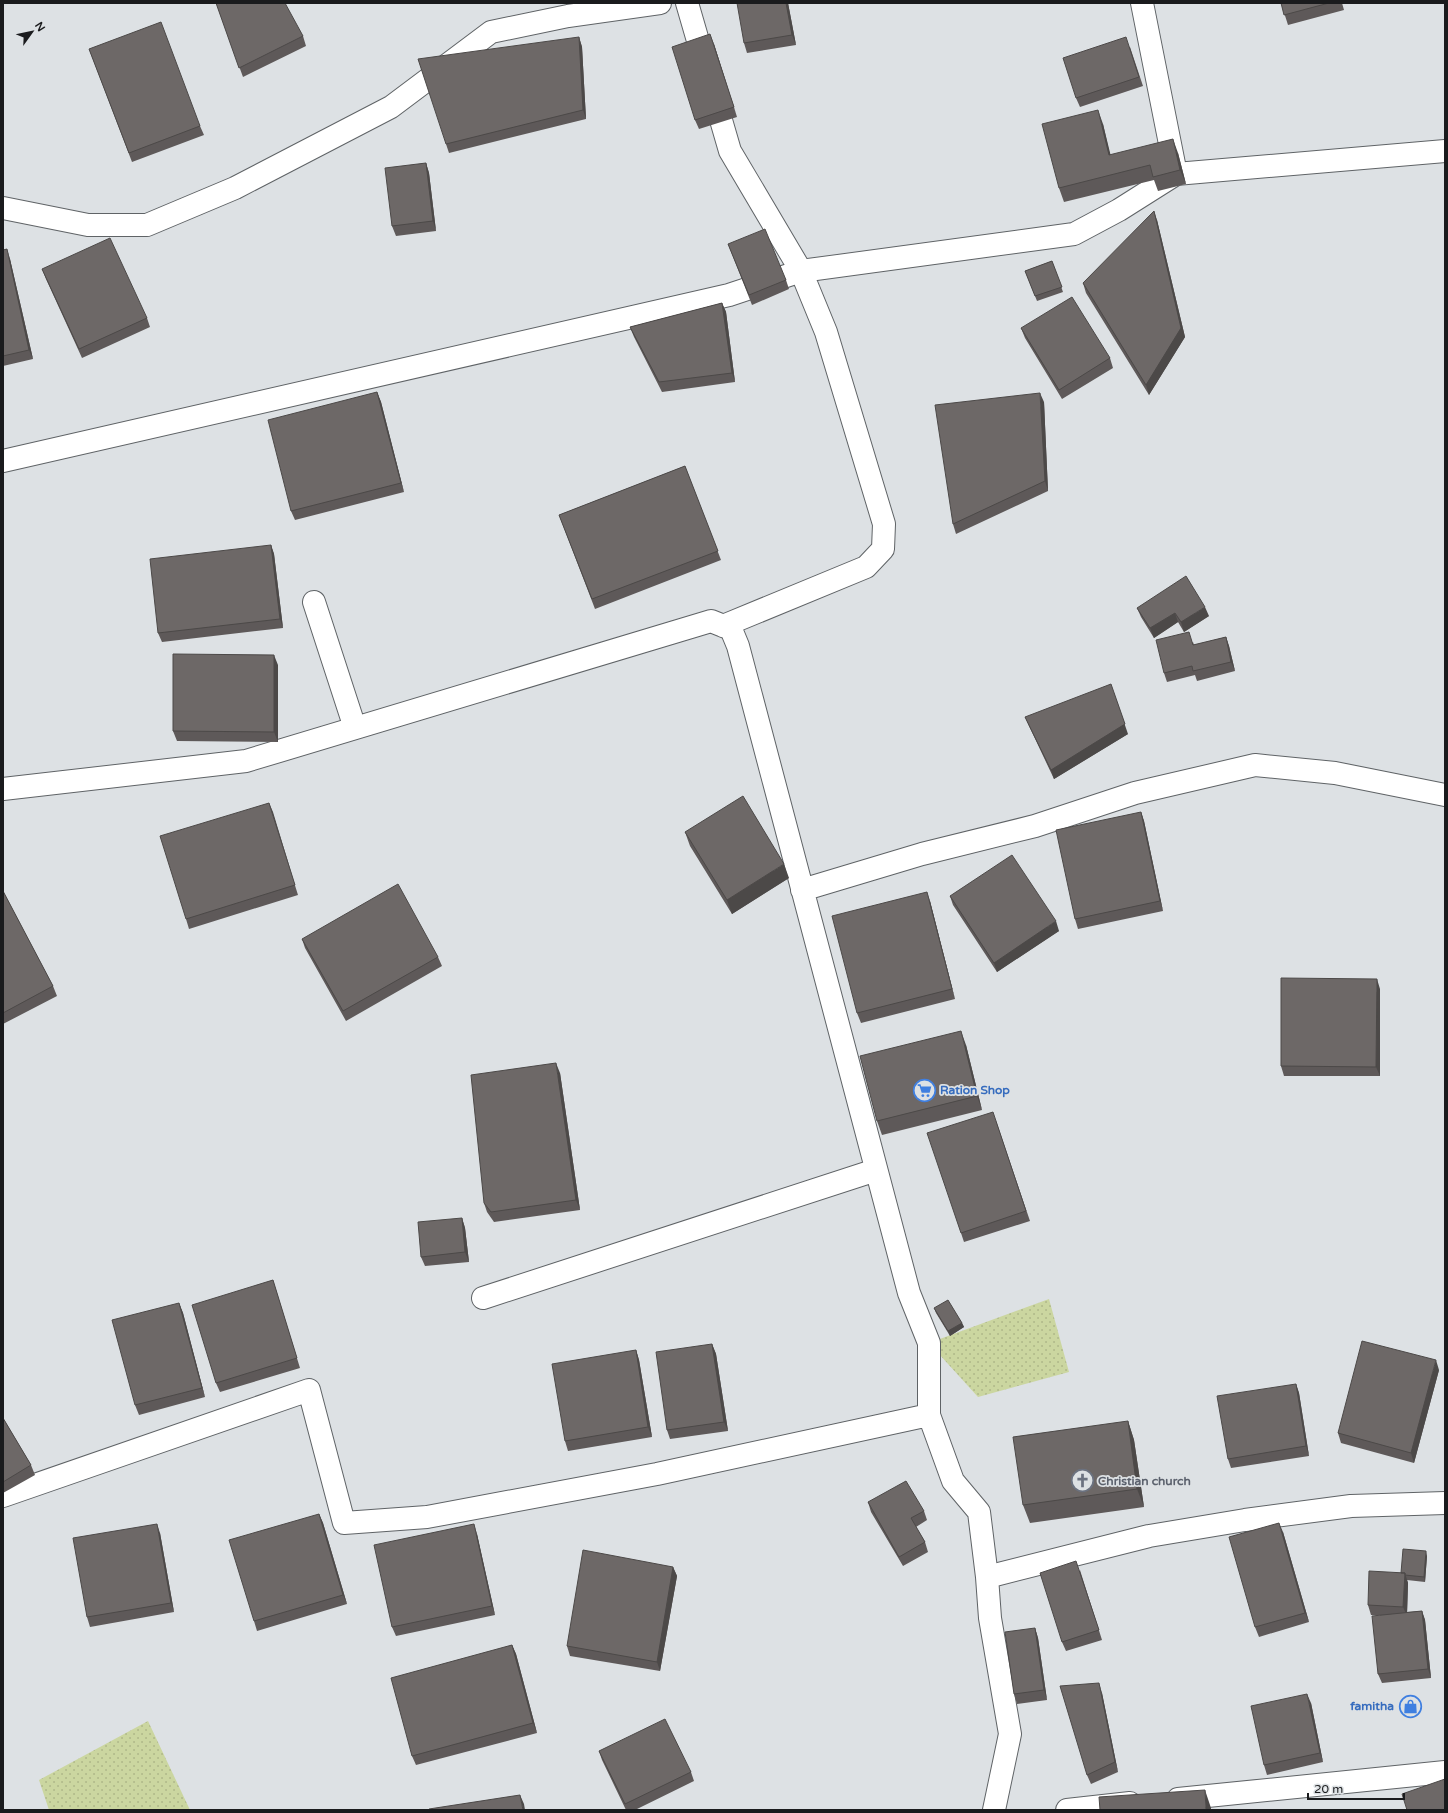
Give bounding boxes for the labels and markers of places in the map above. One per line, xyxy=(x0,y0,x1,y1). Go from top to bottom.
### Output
supermarket icon: Ration Shop xyxy=(911,1077,937,1103)
place label: Ration Shop xyxy=(940,1083,1010,1098)
church icon: Christian church xyxy=(1069,1468,1095,1494)
place label: Christian church xyxy=(1098,1474,1191,1488)
shop icon: famitha xyxy=(1397,1693,1423,1719)
place label: famitha xyxy=(1349,1699,1394,1713)

